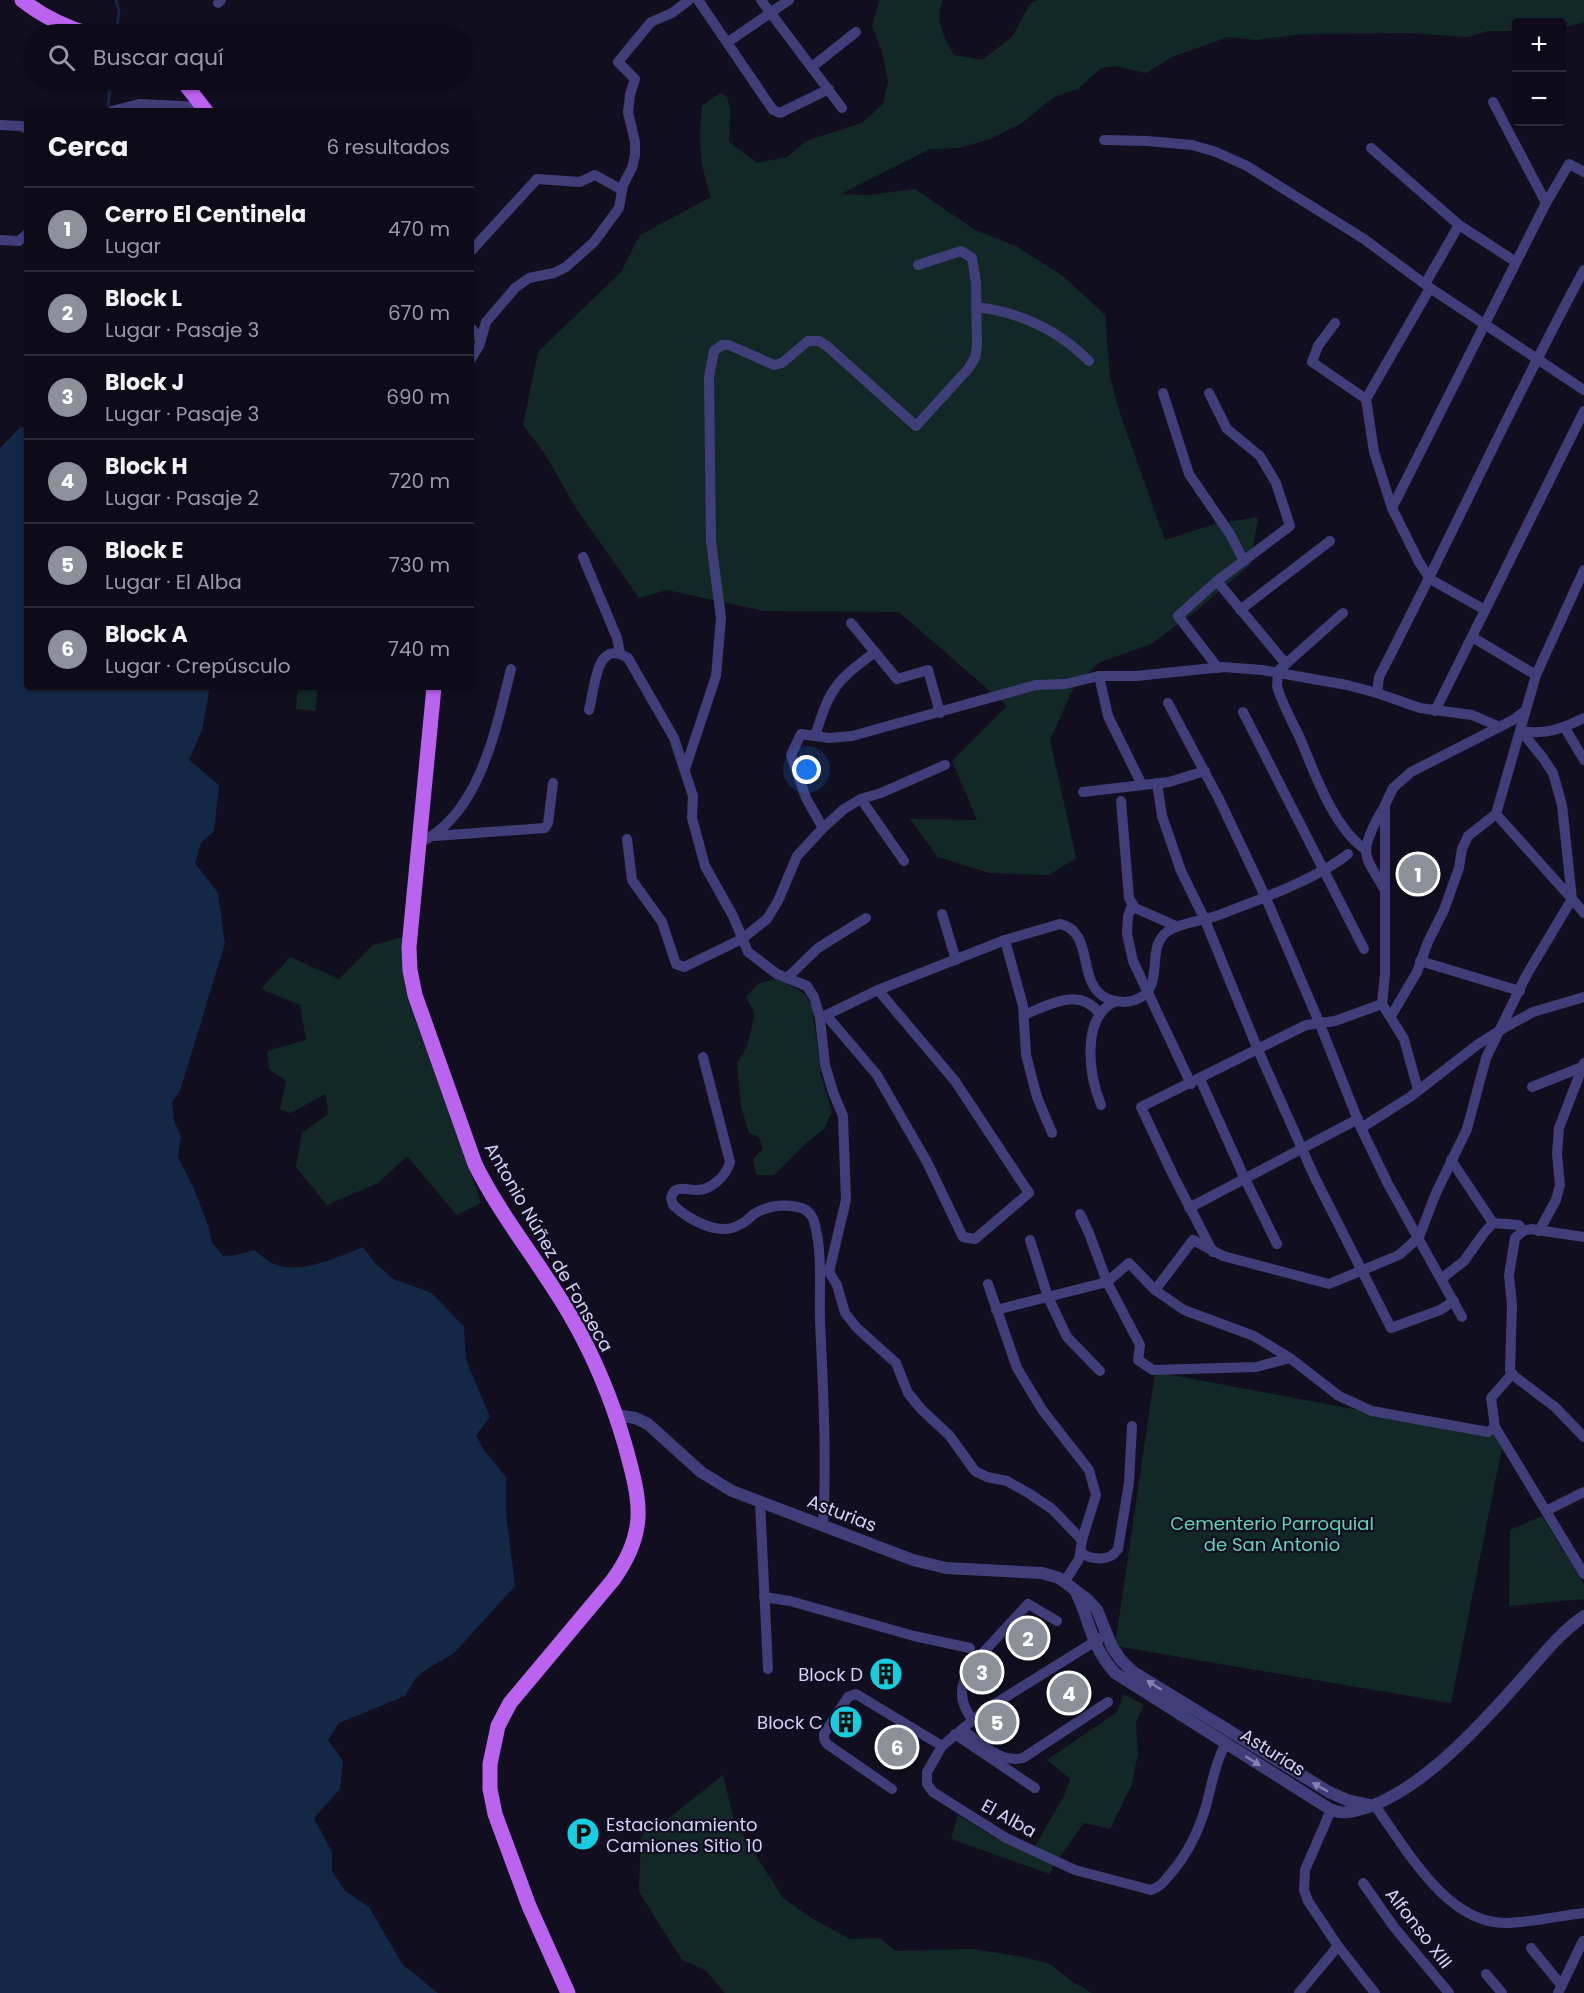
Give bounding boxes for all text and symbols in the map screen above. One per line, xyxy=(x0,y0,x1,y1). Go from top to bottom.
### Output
map controls xyxy=(1512,18,1566,126)
button: + xyxy=(1512,18,1566,72)
search box xyxy=(24,24,474,90)
icon: search xyxy=(45,41,78,74)
text: Buscar aquí xyxy=(93,42,224,73)
button: − xyxy=(1512,72,1566,126)
text: Cerca xyxy=(48,129,128,165)
text: 6 resultados xyxy=(326,133,450,161)
text: Cerro El Centinela xyxy=(105,199,306,230)
text: 1 xyxy=(64,215,71,243)
text: 470 m xyxy=(388,215,450,243)
text: Lugar xyxy=(105,232,161,260)
text: Block L xyxy=(105,283,182,314)
text: 2 xyxy=(62,299,73,327)
text: 670 m xyxy=(388,299,450,327)
text: Lugar · Pasaje 3 xyxy=(105,316,259,344)
text: Block J xyxy=(105,367,184,398)
text: 3 xyxy=(61,383,74,411)
text: 690 m xyxy=(386,383,450,411)
text: Lugar · Pasaje 3 xyxy=(105,400,259,428)
text: Block H xyxy=(105,451,188,482)
text: 4 xyxy=(61,467,74,495)
text: 720 m xyxy=(389,467,450,495)
text: Lugar · Pasaje 2 xyxy=(105,484,259,512)
text: Block E xyxy=(105,535,183,566)
text: 5 xyxy=(61,551,74,579)
text: 730 m xyxy=(389,551,450,579)
text: Lugar · El Alba xyxy=(105,568,242,596)
text: Block A xyxy=(105,619,188,650)
text: 6 xyxy=(61,635,74,663)
text: 740 m xyxy=(388,635,450,663)
text: Lugar · Crepúsculo xyxy=(105,652,291,680)
your location xyxy=(792,755,821,784)
pin: 1 xyxy=(1398,852,1438,896)
street label: Antonio Núñez de Fonseca xyxy=(479,1138,619,1356)
street label: Asturias xyxy=(804,1488,880,1538)
park label: Cementerio Parroquial de San Antonio xyxy=(1170,1511,1374,1557)
pin: 2 xyxy=(1008,1616,1048,1660)
pin: 3 xyxy=(962,1650,1002,1694)
building icon: Block D xyxy=(868,1656,904,1692)
place label: Block D xyxy=(798,1662,863,1687)
pin: 4 xyxy=(1050,1670,1088,1716)
one-way arrow xyxy=(1146,1679,1162,1690)
pin: 5 xyxy=(978,1700,1016,1744)
building icon: Block C xyxy=(828,1704,864,1740)
place label: Block C xyxy=(757,1710,823,1735)
street label: Asturias xyxy=(1236,1722,1310,1782)
pin: 6 xyxy=(878,1724,916,1770)
one-way arrow xyxy=(1245,1755,1261,1766)
one-way arrow xyxy=(1312,1781,1328,1792)
street label: El Alba xyxy=(977,1793,1041,1843)
place label: Estacionamiento Camiones Sitio 10 xyxy=(606,1812,763,1858)
parking icon: Estacionamiento Camiones Sitio 10 xyxy=(565,1816,601,1852)
street label: Alfonso XIII xyxy=(1380,1883,1458,1973)

